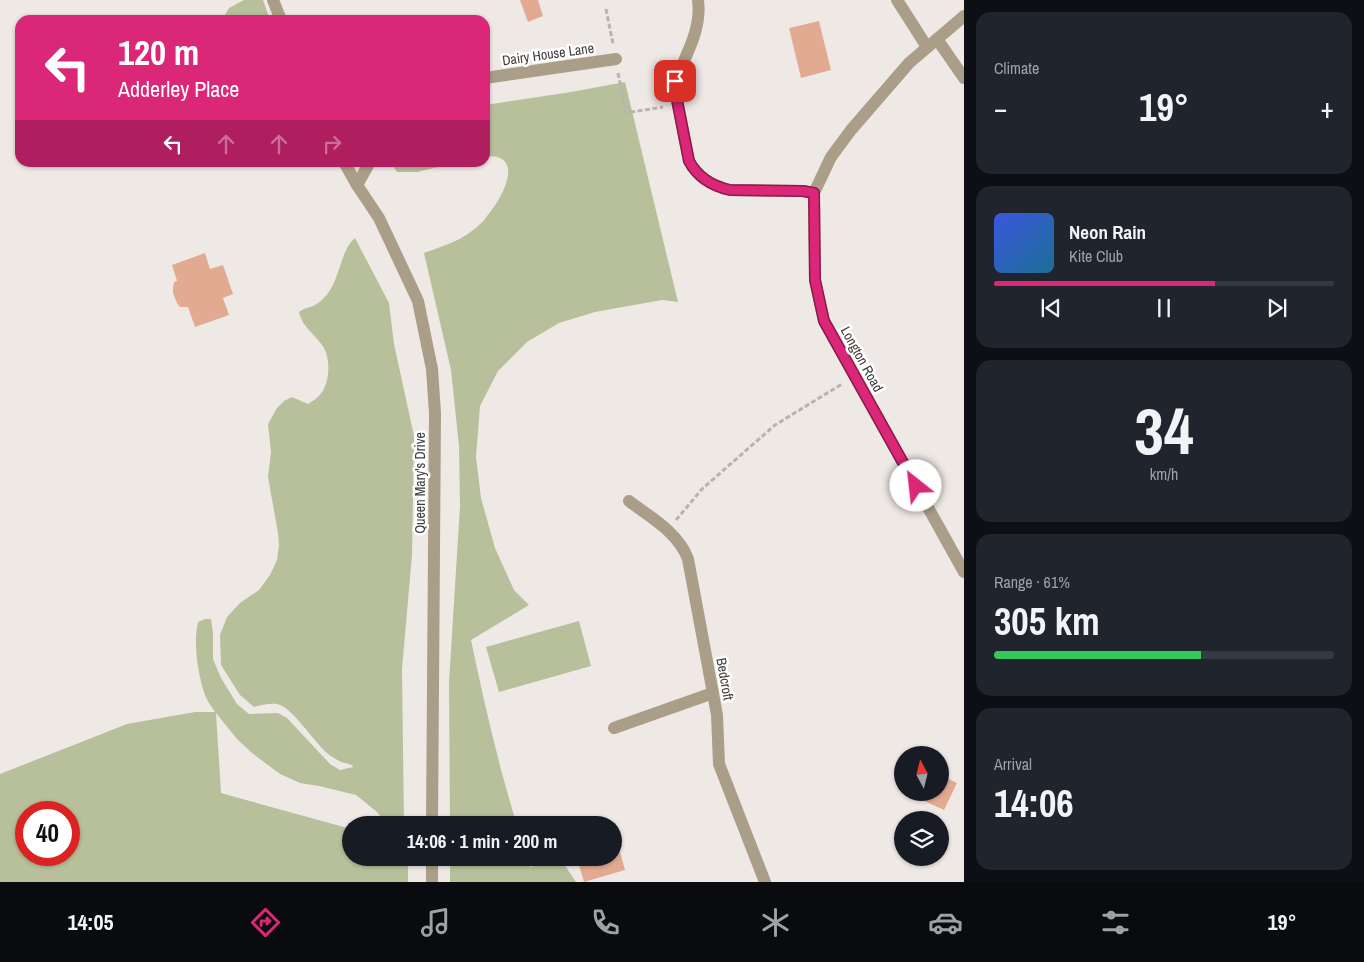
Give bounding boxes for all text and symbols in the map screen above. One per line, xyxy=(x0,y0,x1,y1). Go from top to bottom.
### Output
text: 120 m xyxy=(118,29,199,76)
icon: left xyxy=(35,35,100,100)
street label: Dairy House Lane xyxy=(501,39,595,69)
text: Climate xyxy=(994,57,1039,79)
pin xyxy=(654,60,696,102)
icon: arrive xyxy=(661,67,689,95)
text: Adderley Place xyxy=(118,74,239,104)
text: 19° xyxy=(1139,82,1189,133)
text: − xyxy=(994,89,1007,127)
text: + xyxy=(1321,89,1334,127)
icon: left xyxy=(159,130,187,158)
icon: ahead xyxy=(212,130,240,158)
icon: ahead xyxy=(265,130,293,158)
icon: right xyxy=(318,130,346,158)
text: Neon Rain xyxy=(1069,219,1146,245)
text: Kite Club xyxy=(1069,245,1123,267)
icon: previous xyxy=(1037,294,1065,322)
icon: pause xyxy=(1150,294,1178,322)
icon: next xyxy=(1263,294,1291,322)
street label: Longton Road xyxy=(837,323,887,395)
text: 34 xyxy=(1134,387,1194,474)
street label: Queen Mary's Drive xyxy=(411,432,429,534)
position arrow xyxy=(889,459,941,511)
text: km/h xyxy=(1150,463,1178,485)
text: Range · 61% xyxy=(994,571,1070,593)
text: 305 km xyxy=(994,596,1100,647)
street label: Bedcroft xyxy=(712,656,738,702)
north arrow xyxy=(894,746,949,801)
map controls xyxy=(894,746,949,866)
text: Arrival xyxy=(994,753,1032,775)
text: 14:06 xyxy=(994,778,1074,829)
speed limit sign: 40 xyxy=(15,801,80,866)
button: layers xyxy=(894,811,949,866)
text: 14:06 · 1 min · 200 m xyxy=(407,828,557,854)
icon: directions xyxy=(248,905,283,940)
icon: music xyxy=(418,905,453,940)
icon: phone xyxy=(588,905,623,940)
icon: climate xyxy=(758,905,793,940)
icon: car xyxy=(928,905,963,940)
icon: filters xyxy=(1098,905,1133,940)
text: 14:05 xyxy=(67,907,114,937)
text: 19° xyxy=(1268,907,1296,937)

